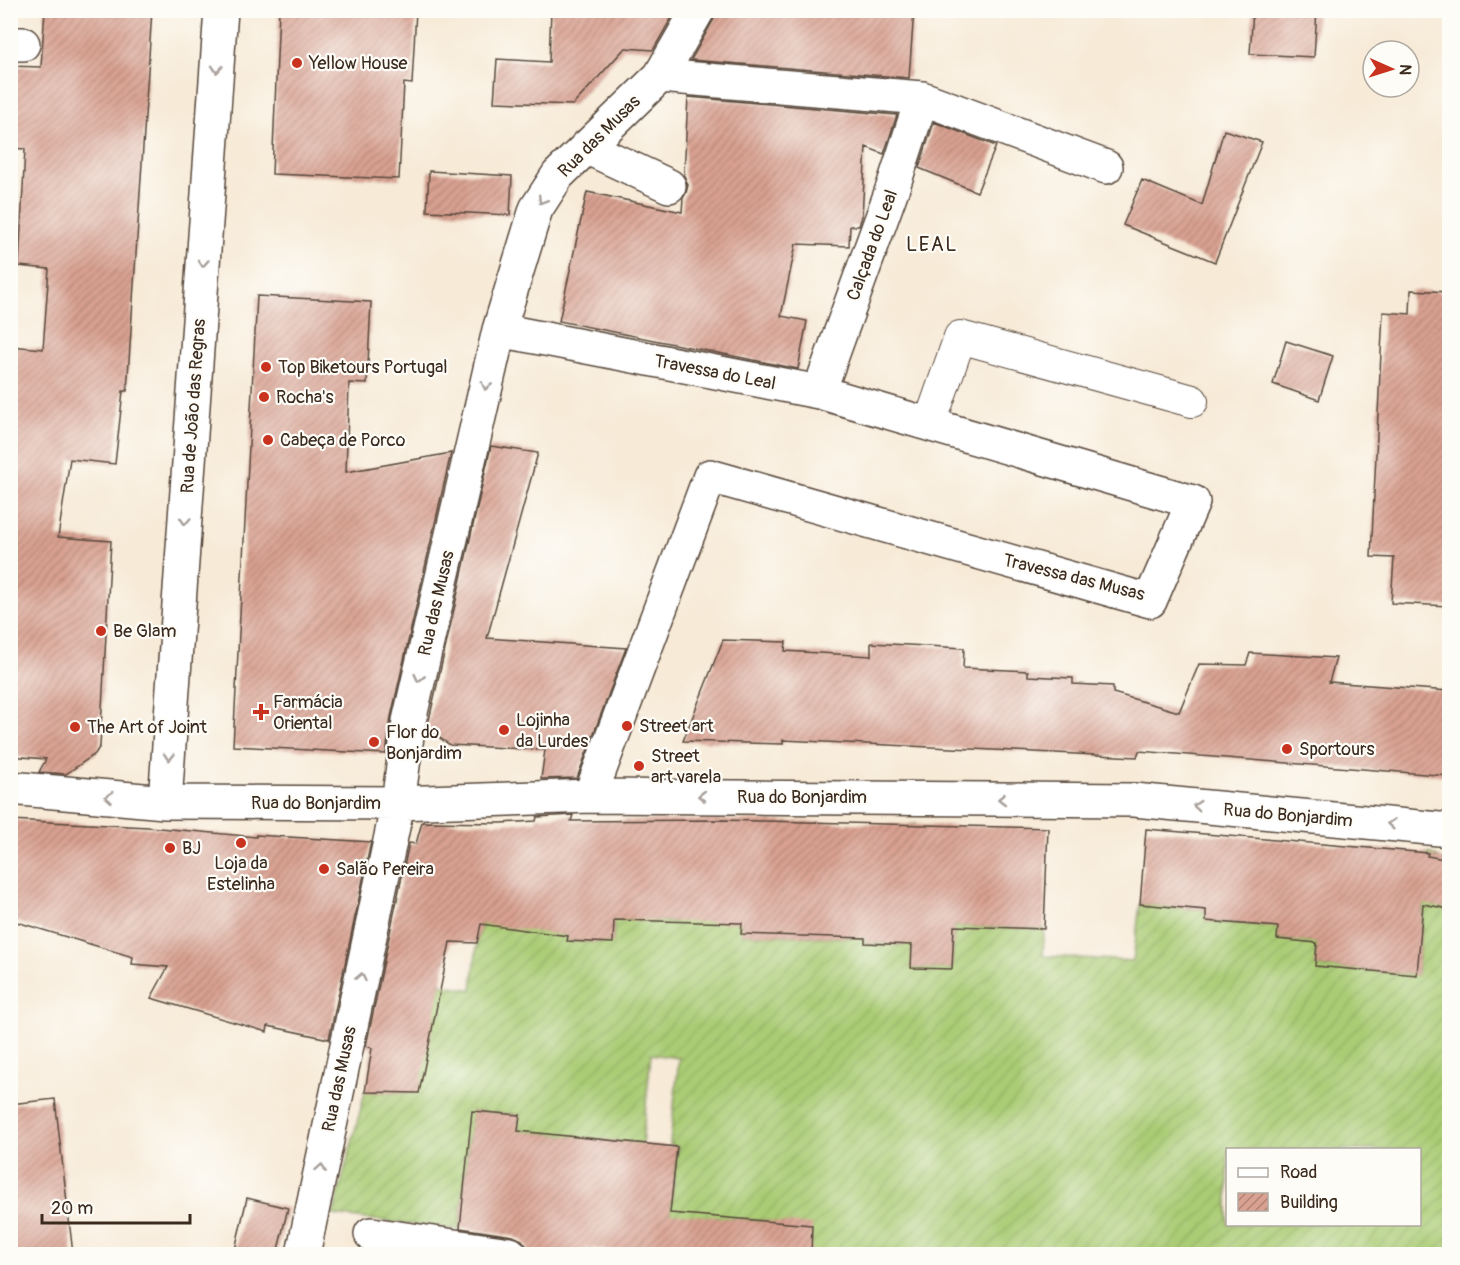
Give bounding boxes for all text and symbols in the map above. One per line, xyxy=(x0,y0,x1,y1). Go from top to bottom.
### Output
north arrow xyxy=(1361,39,1421,99)
place label: Yellow House xyxy=(308,52,408,75)
marker: Yellow House xyxy=(290,56,304,70)
one-way arrow xyxy=(211,64,224,73)
text: N xyxy=(1395,64,1415,76)
street label: Rua das Musas xyxy=(553,90,645,182)
street label: Calçada do Leal xyxy=(842,187,903,304)
one-way arrow xyxy=(538,194,550,204)
district label: LEAL xyxy=(906,232,958,257)
one-way arrow xyxy=(197,259,210,268)
street label: Rua de João das Regras xyxy=(176,318,211,494)
street label: Travessa do Leal xyxy=(652,349,778,396)
place label: Top Biketours Portugal xyxy=(278,356,448,379)
marker: Top Biketours Portugal xyxy=(259,360,273,374)
one-way arrow xyxy=(480,381,493,391)
place label: Rocha's xyxy=(276,386,334,409)
marker: Rocha's xyxy=(257,390,271,404)
place label: Cabeça de Porco xyxy=(280,429,406,452)
marker: Cabeça de Porco xyxy=(261,433,275,447)
one-way arrow xyxy=(179,516,192,525)
street label: Rua das Musas xyxy=(413,548,460,658)
street label: Travessa das Musas xyxy=(1001,549,1147,606)
place label: Be Glam xyxy=(113,620,176,643)
marker: Be Glam xyxy=(94,624,108,638)
one-way arrow xyxy=(413,673,426,683)
place label: Farmácia Oriental xyxy=(273,691,343,735)
marker: Farmácia Oriental xyxy=(254,705,268,719)
place label: Lojinha da Lurdes xyxy=(516,709,588,753)
place label: Street art xyxy=(639,715,715,738)
place label: The Art of Joint xyxy=(87,716,208,739)
marker: Street art xyxy=(620,719,634,733)
marker: The Art of Joint xyxy=(68,720,82,734)
place label: Flor do Bonjardim xyxy=(386,721,462,765)
marker: Lojinha da Lurdes xyxy=(497,723,511,737)
marker: Flor do Bonjardim xyxy=(367,735,381,749)
place label: Sportours xyxy=(1299,738,1375,761)
marker: Sportours xyxy=(1280,742,1294,756)
place label: Street art varela xyxy=(651,745,721,789)
one-way arrow xyxy=(163,753,176,762)
marker: Street art varela xyxy=(632,759,646,773)
street label: Rua do Bonjardim xyxy=(737,786,867,809)
one-way arrow xyxy=(698,790,707,802)
one-way arrow xyxy=(104,791,113,804)
street label: Rua do Bonjardim xyxy=(251,792,381,815)
one-way arrow xyxy=(998,793,1007,805)
street label: Rua do Bonjardim xyxy=(1222,798,1354,833)
one-way arrow xyxy=(1193,800,1202,813)
one-way arrow xyxy=(1387,818,1396,831)
marker: Loja da Estelinha xyxy=(234,836,248,850)
place label: BJ xyxy=(182,837,201,860)
marker: BJ xyxy=(163,841,177,855)
place label: Loja da Estelinha xyxy=(207,852,275,896)
place label: Salão Pereira xyxy=(336,858,434,881)
marker: Salão Pereira xyxy=(317,862,331,876)
one-way arrow xyxy=(354,972,367,982)
street label: Rua das Musas xyxy=(317,1024,362,1134)
legend xyxy=(1226,1148,1421,1226)
text: Road xyxy=(1280,1161,1317,1184)
one-way arrow xyxy=(314,1163,327,1173)
scale bar xyxy=(42,1187,190,1225)
text: Building xyxy=(1280,1191,1338,1214)
text: 20 m xyxy=(51,1197,93,1220)

